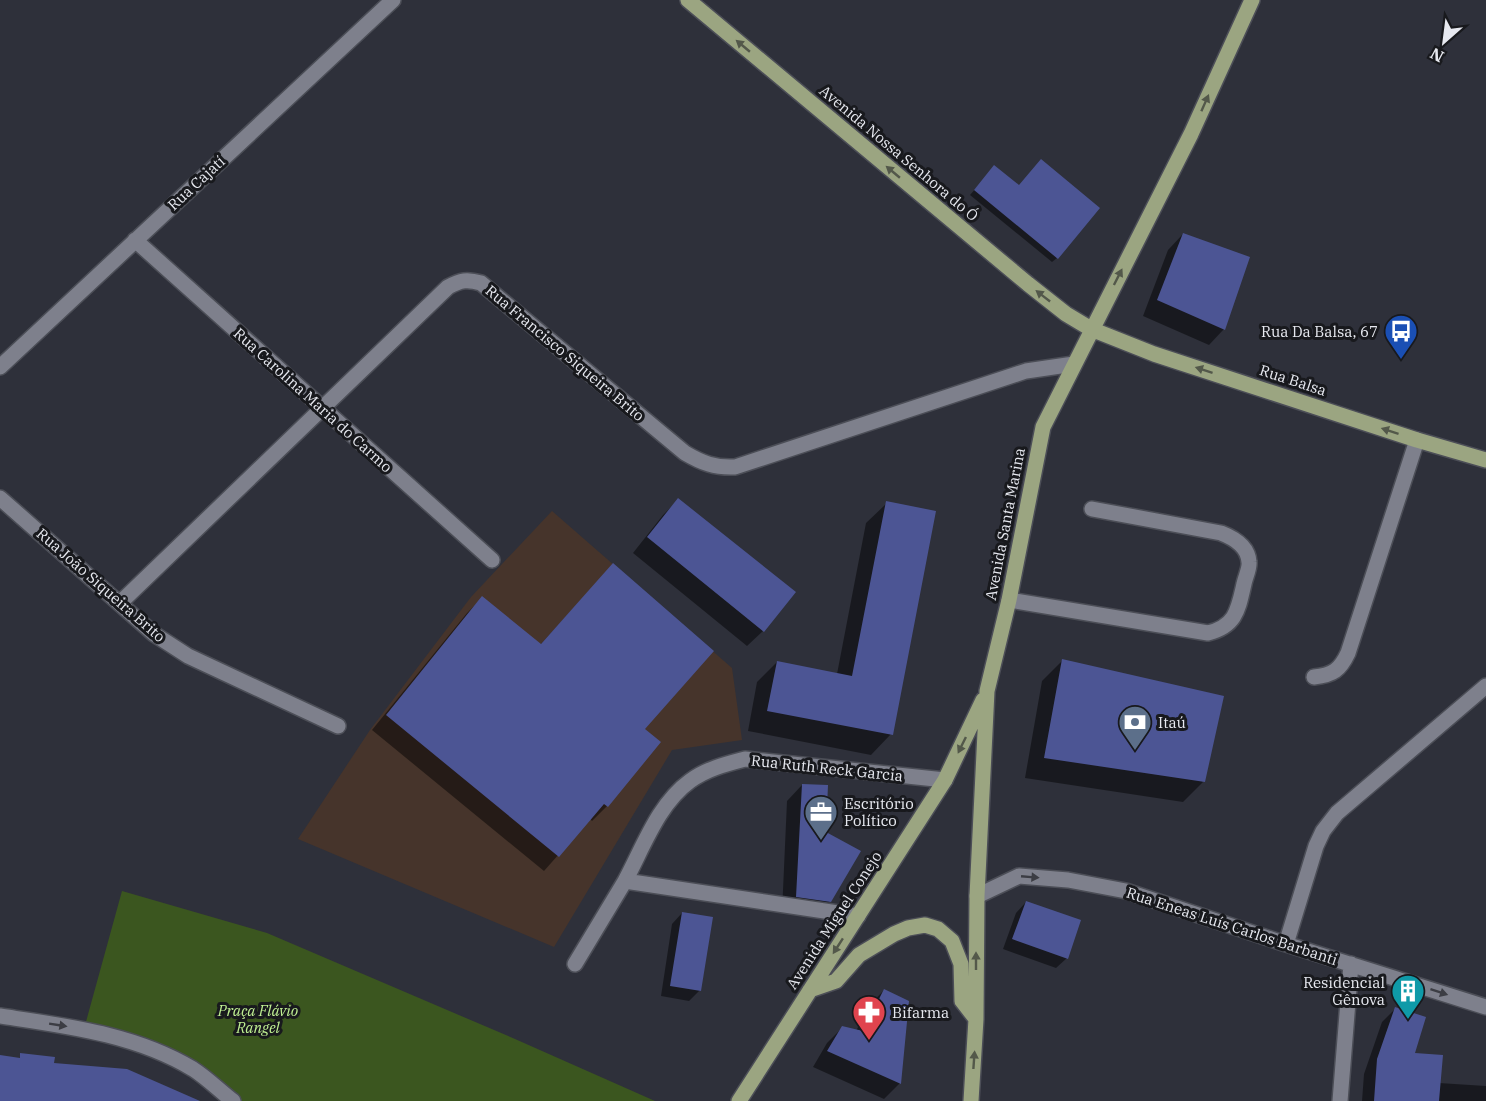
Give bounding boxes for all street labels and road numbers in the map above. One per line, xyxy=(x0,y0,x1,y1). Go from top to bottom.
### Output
street label: Avenida Nossa Senhora do Ó xyxy=(816,81,982,225)
street label: Rua Cajatí xyxy=(163,152,229,214)
street label: Rua Francisco Siqueira Brito xyxy=(482,281,648,425)
street label: Rua Carolina Maria do Carmo xyxy=(230,324,396,476)
street label: Rua Balsa xyxy=(1257,360,1329,400)
street label: Avenida Santa Marina xyxy=(981,446,1029,602)
street label: Rua João Siqueira Brito xyxy=(33,524,169,646)
street label: Rua Ruth Reck Garcia xyxy=(750,751,904,785)
street label: Avenida Miguel Conejo xyxy=(782,847,886,993)
street label: Rua Eneas Luís Carlos Barbanti xyxy=(1124,883,1340,969)

